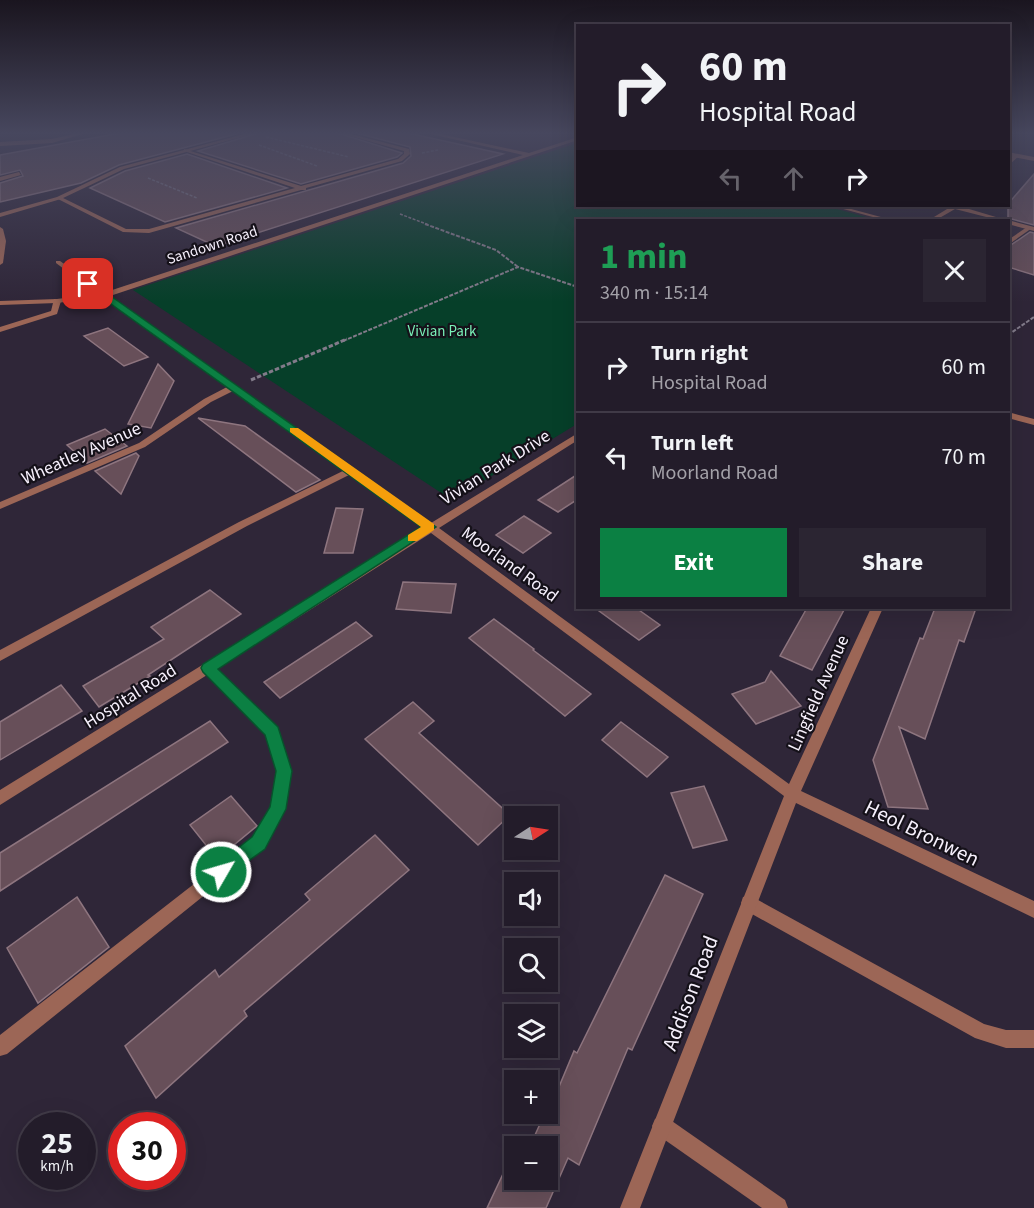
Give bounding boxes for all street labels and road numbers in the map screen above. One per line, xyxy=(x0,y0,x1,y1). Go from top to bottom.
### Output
street label: Sandown Road xyxy=(164,221,260,270)
street label: Wheatley Avenue xyxy=(17,416,145,491)
street label: Vivian Park Drive xyxy=(436,424,555,511)
street label: Moorland Road xyxy=(456,521,563,608)
street label: Lingfield Avenue xyxy=(782,631,855,755)
street label: Hospital Road xyxy=(79,658,181,735)
street label: Heol Bronwen xyxy=(860,792,984,874)
street label: Addison Road xyxy=(654,931,726,1055)

